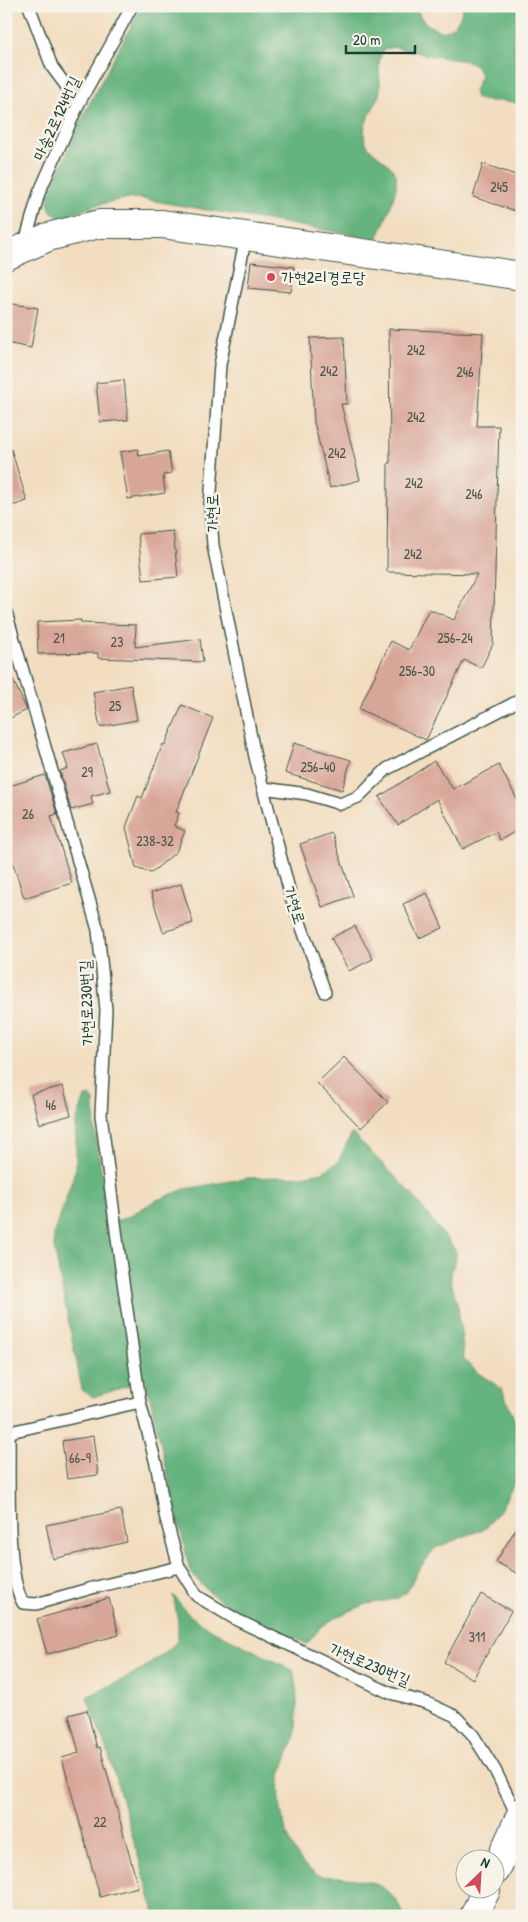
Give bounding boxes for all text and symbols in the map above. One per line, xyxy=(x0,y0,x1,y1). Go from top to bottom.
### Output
scale bar xyxy=(346,22,414,54)
text: 20 m xyxy=(353,29,380,50)
street label: 마송2로124번길 xyxy=(27,72,85,164)
house number: 245 xyxy=(490,177,508,196)
place label: 가현2리경로당 xyxy=(281,266,366,288)
marker: 가현2리경로당 xyxy=(265,271,277,283)
house number: 242 xyxy=(407,340,426,359)
house number: 242 xyxy=(320,361,339,380)
house number: 246 xyxy=(456,362,474,381)
house number: 242 xyxy=(407,407,426,426)
house number: 242 xyxy=(328,443,347,462)
house number: 242 xyxy=(405,473,424,492)
house number: 246 xyxy=(465,484,483,503)
street label: 가현로 xyxy=(201,493,223,533)
house number: 242 xyxy=(404,544,423,563)
house number: 21 xyxy=(53,628,65,647)
house number: 256-24 xyxy=(437,628,473,647)
house number: 23 xyxy=(111,632,123,651)
house number: 256-30 xyxy=(399,661,435,680)
house number: 25 xyxy=(109,696,121,715)
house number: 256-40 xyxy=(300,757,336,776)
house number: 29 xyxy=(81,762,93,781)
house number: 26 xyxy=(22,804,34,823)
house number: 238-32 xyxy=(136,831,174,850)
street label: 가현로 xyxy=(279,883,311,927)
street label: 가현로230번길 xyxy=(73,959,98,1046)
house number: 46 xyxy=(46,1095,57,1114)
house number: 66-9 xyxy=(69,1448,91,1467)
house number: 311 xyxy=(469,1627,485,1646)
street label: 가현로230번길 xyxy=(326,1637,414,1691)
house number: 22 xyxy=(93,1812,107,1831)
north arrow xyxy=(456,1850,506,1900)
text: N xyxy=(478,1852,494,1872)

